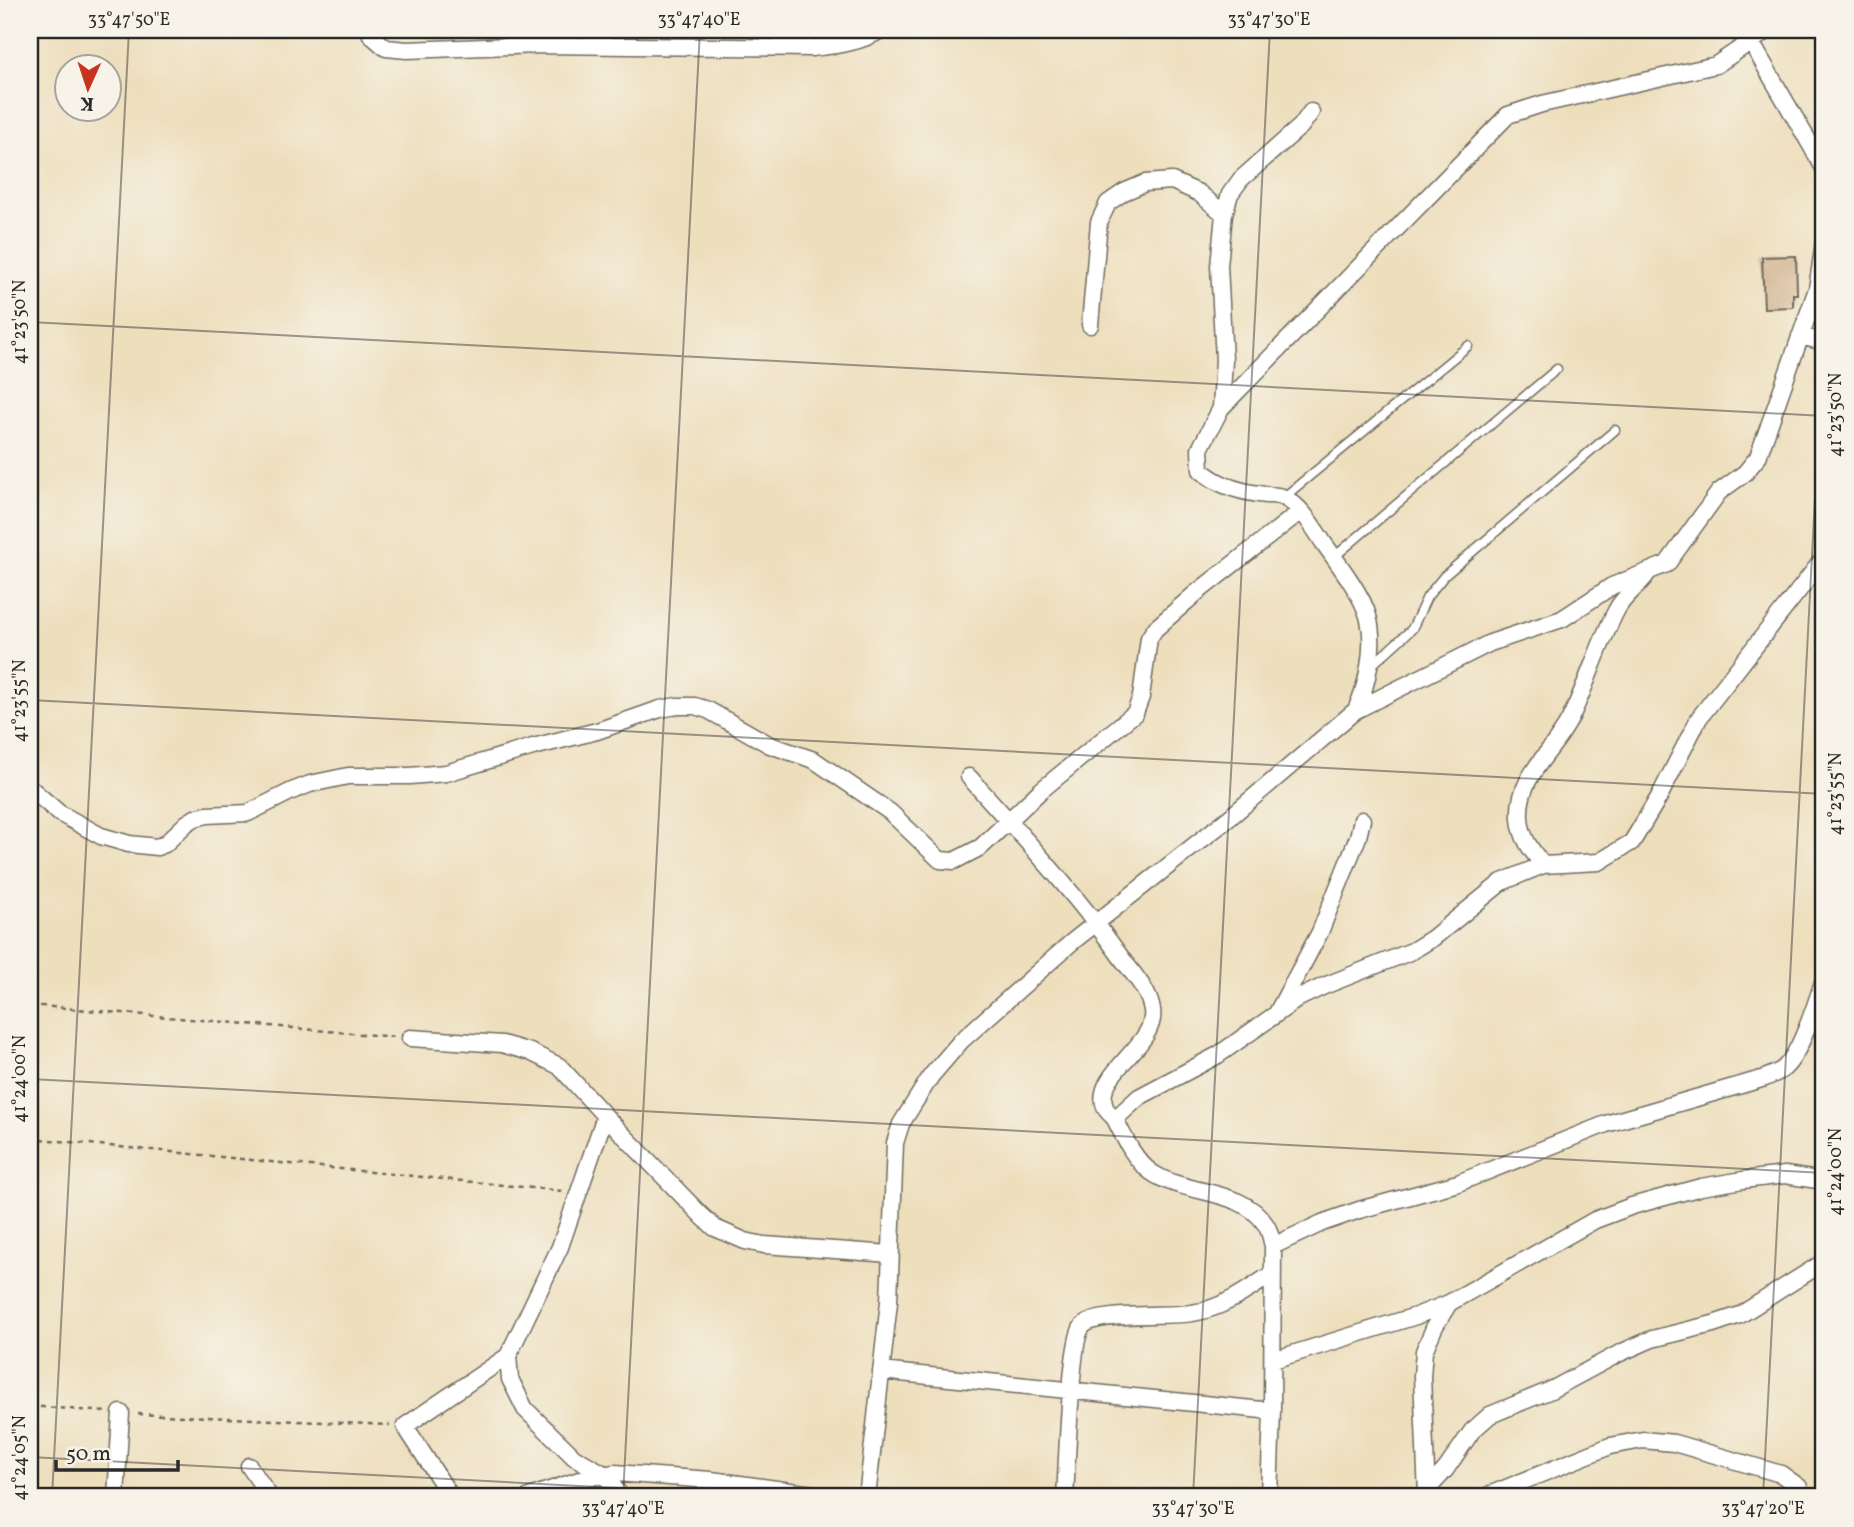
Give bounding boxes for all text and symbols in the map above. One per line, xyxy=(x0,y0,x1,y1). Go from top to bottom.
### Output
text: 33°47'50"E xyxy=(88,8,170,33)
text: 33°47'40"E xyxy=(657,8,741,33)
text: 33°47'30"E xyxy=(1228,8,1311,33)
north arrow xyxy=(52,52,122,122)
text: K xyxy=(79,90,95,116)
text: 41°23'50"N xyxy=(8,280,33,364)
text: 41°23'50"N xyxy=(1824,373,1849,457)
text: 41°23'55"N xyxy=(8,659,33,743)
text: 41°23'55"N xyxy=(1824,752,1849,836)
text: 41°24'00"N xyxy=(8,1035,33,1123)
text: 41°24'00"N xyxy=(1824,1128,1849,1216)
text: 41°24'05"N xyxy=(8,1415,33,1501)
scale bar xyxy=(56,1429,178,1473)
text: 50 m xyxy=(66,1440,111,1469)
text: 33°47'40"E xyxy=(581,1497,665,1522)
text: 33°47'30"E xyxy=(1152,1497,1235,1522)
text: 33°47'20"E xyxy=(1721,1497,1805,1522)

